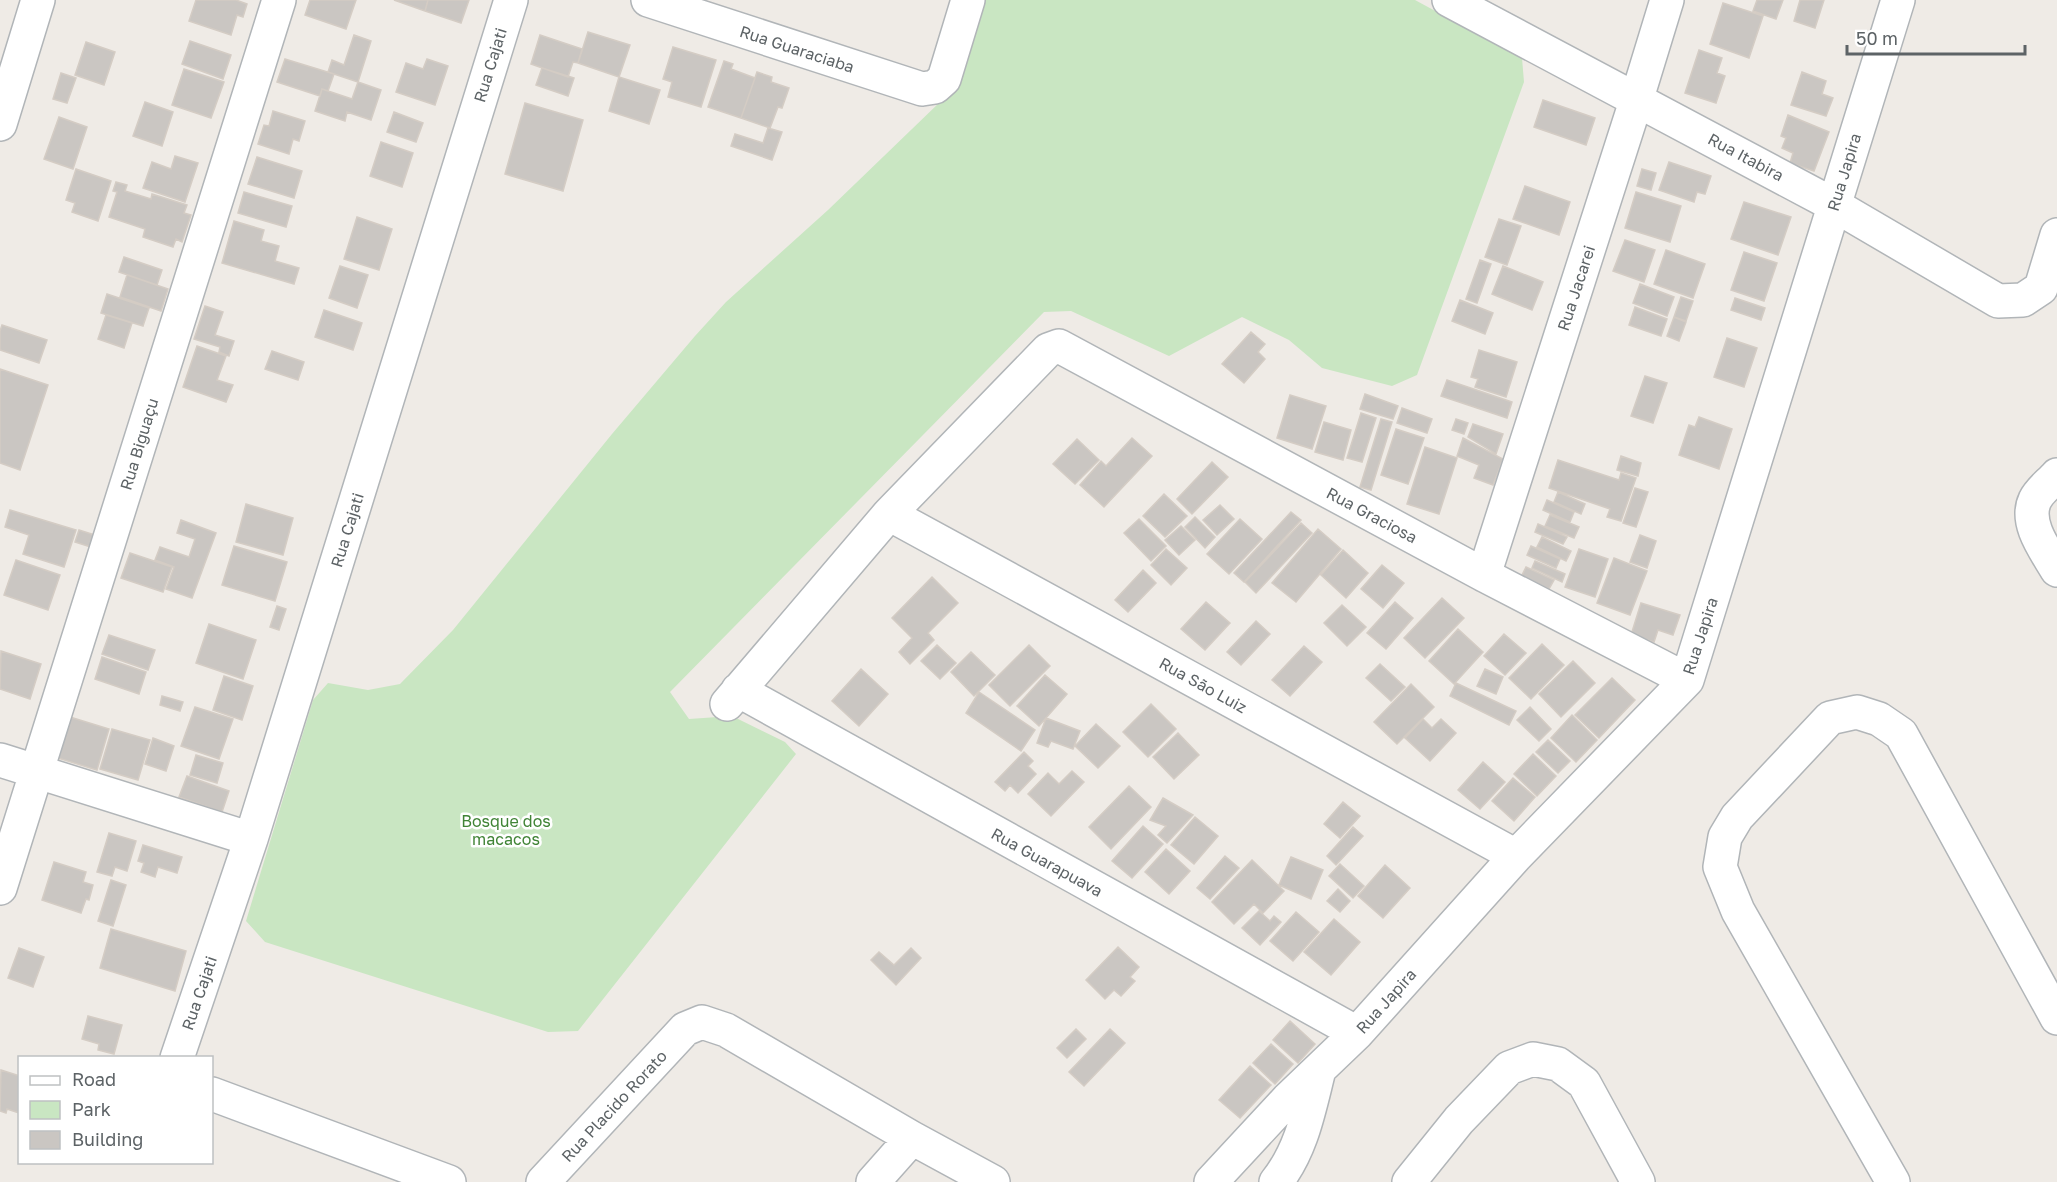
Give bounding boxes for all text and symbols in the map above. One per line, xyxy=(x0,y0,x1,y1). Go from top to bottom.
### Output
scale bar xyxy=(1847,18,2026,56)
street label: Rua Guaraciaba xyxy=(737,21,857,77)
street label: Rua Cajati xyxy=(469,25,511,105)
text: 50 m xyxy=(1856,27,1898,49)
street label: Rua Itabira xyxy=(1705,129,1787,185)
street label: Rua Japira xyxy=(1823,131,1865,213)
street label: Rua Jacarei xyxy=(1553,243,1599,333)
street label: Rua Biguaçu xyxy=(116,396,162,492)
street label: Rua Graciosa xyxy=(1323,483,1421,547)
street label: Rua Cajati xyxy=(326,490,368,570)
street label: Rua Japira xyxy=(1678,595,1722,677)
street label: Rua São Luiz xyxy=(1156,653,1250,717)
park label: Bosque dos macacos xyxy=(461,811,551,849)
street label: Rua Guarapuava xyxy=(988,823,1106,901)
street label: Rua Cajati xyxy=(177,953,221,1033)
street label: Rua Japira xyxy=(1352,964,1420,1038)
street label: Rua Placido Rorato xyxy=(557,1046,671,1166)
legend xyxy=(18,1056,213,1164)
text: Road xyxy=(72,1068,116,1090)
text: Park xyxy=(72,1098,111,1120)
text: Building xyxy=(72,1128,143,1150)

